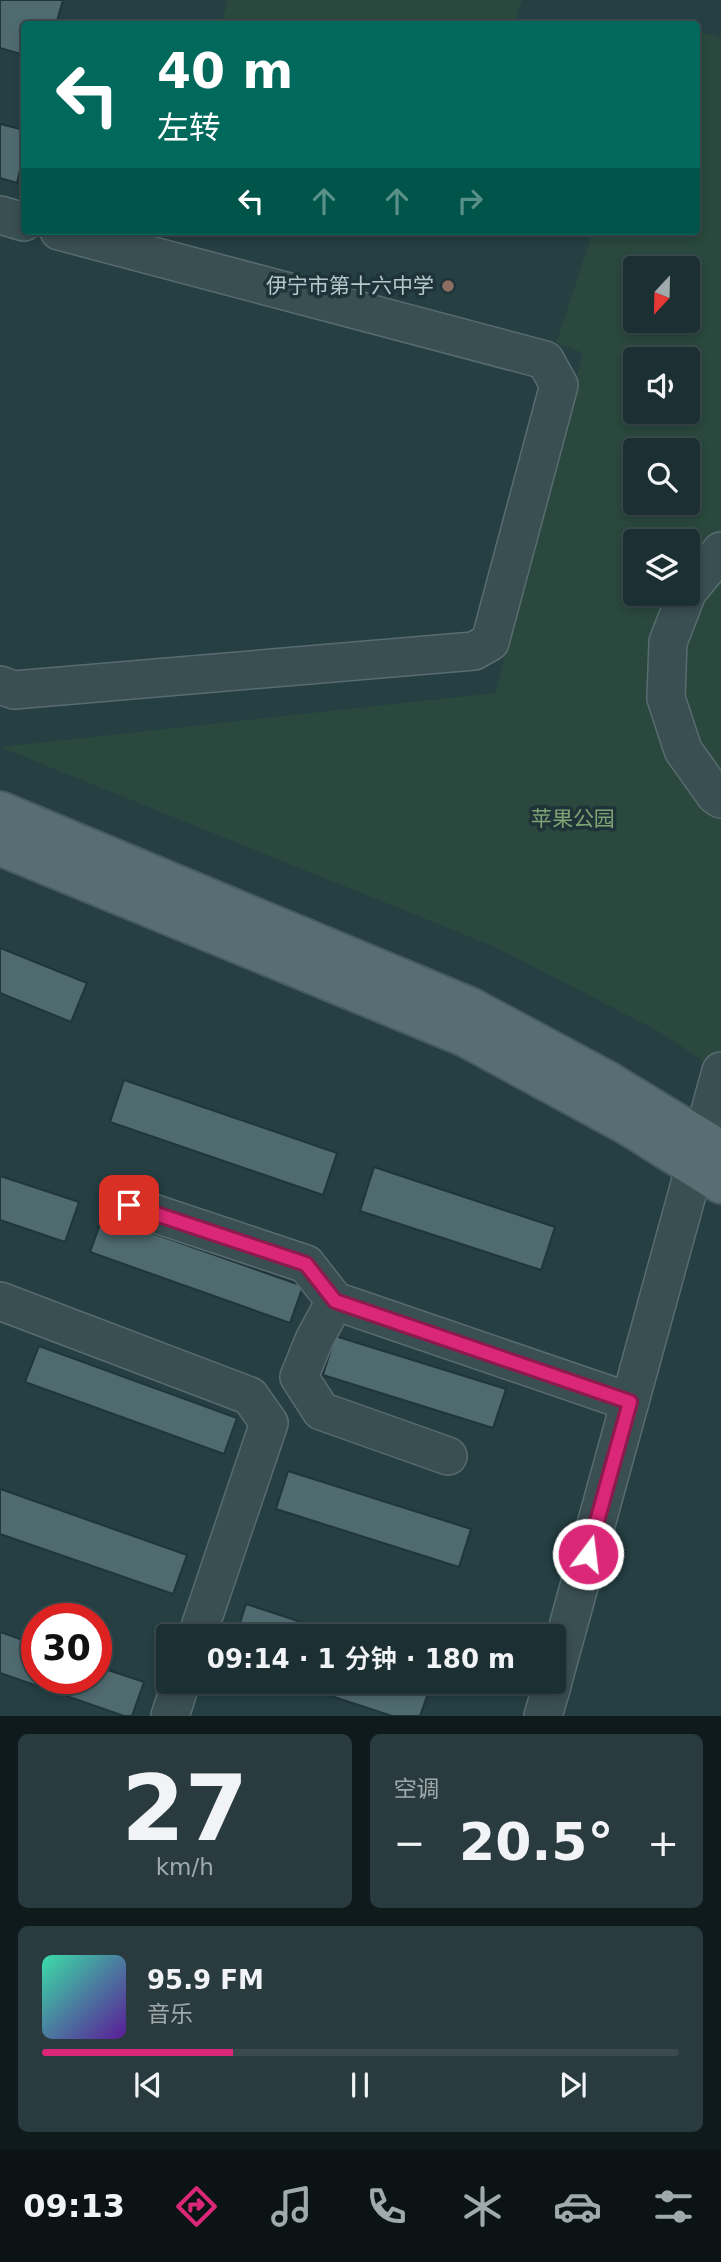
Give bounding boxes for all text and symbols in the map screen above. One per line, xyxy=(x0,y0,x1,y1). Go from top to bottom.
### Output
text: 40 m xyxy=(157,43,293,100)
icon: left xyxy=(42,49,133,140)
text: 左转 xyxy=(157,109,221,147)
icon: left xyxy=(232,182,270,220)
icon: ahead xyxy=(305,182,343,220)
icon: ahead xyxy=(378,182,416,220)
icon: right xyxy=(451,182,489,220)
north arrow xyxy=(623,256,700,332)
map controls xyxy=(623,256,700,606)
place label: 伊宁市第十六中学 xyxy=(266,274,434,298)
marker: 伊宁市第十六中学 xyxy=(440,278,456,294)
button: sound xyxy=(623,347,700,424)
button: search xyxy=(623,438,700,515)
button: layers xyxy=(623,529,700,606)
park label: 苹果公园 xyxy=(531,807,615,831)
pin xyxy=(99,1175,159,1235)
icon: arrive xyxy=(110,1186,148,1224)
position arrow xyxy=(551,1517,625,1591)
speed limit sign: 30 xyxy=(21,1603,112,1694)
text: 09:14 · 1 分钟 · 180 m xyxy=(207,1644,515,1674)
text: 27 xyxy=(121,1756,248,1861)
text: 空调 xyxy=(394,1776,440,1802)
text: 20.5° xyxy=(459,1812,613,1872)
text: − xyxy=(394,1821,425,1865)
text: + xyxy=(647,1821,679,1865)
text: km/h xyxy=(156,1854,214,1880)
text: 95.9 FM xyxy=(147,1965,264,1995)
text: 音乐 xyxy=(147,2001,193,2027)
icon: previous xyxy=(129,2066,167,2104)
icon: pause xyxy=(341,2066,379,2104)
icon: next xyxy=(554,2066,592,2104)
icon: directions xyxy=(172,2182,221,2231)
icon: music xyxy=(267,2182,316,2231)
icon: phone xyxy=(362,2182,411,2231)
icon: climate xyxy=(458,2182,507,2231)
icon: car xyxy=(553,2182,602,2231)
icon: filters xyxy=(649,2182,698,2231)
text: 09:13 xyxy=(23,2187,125,2225)

